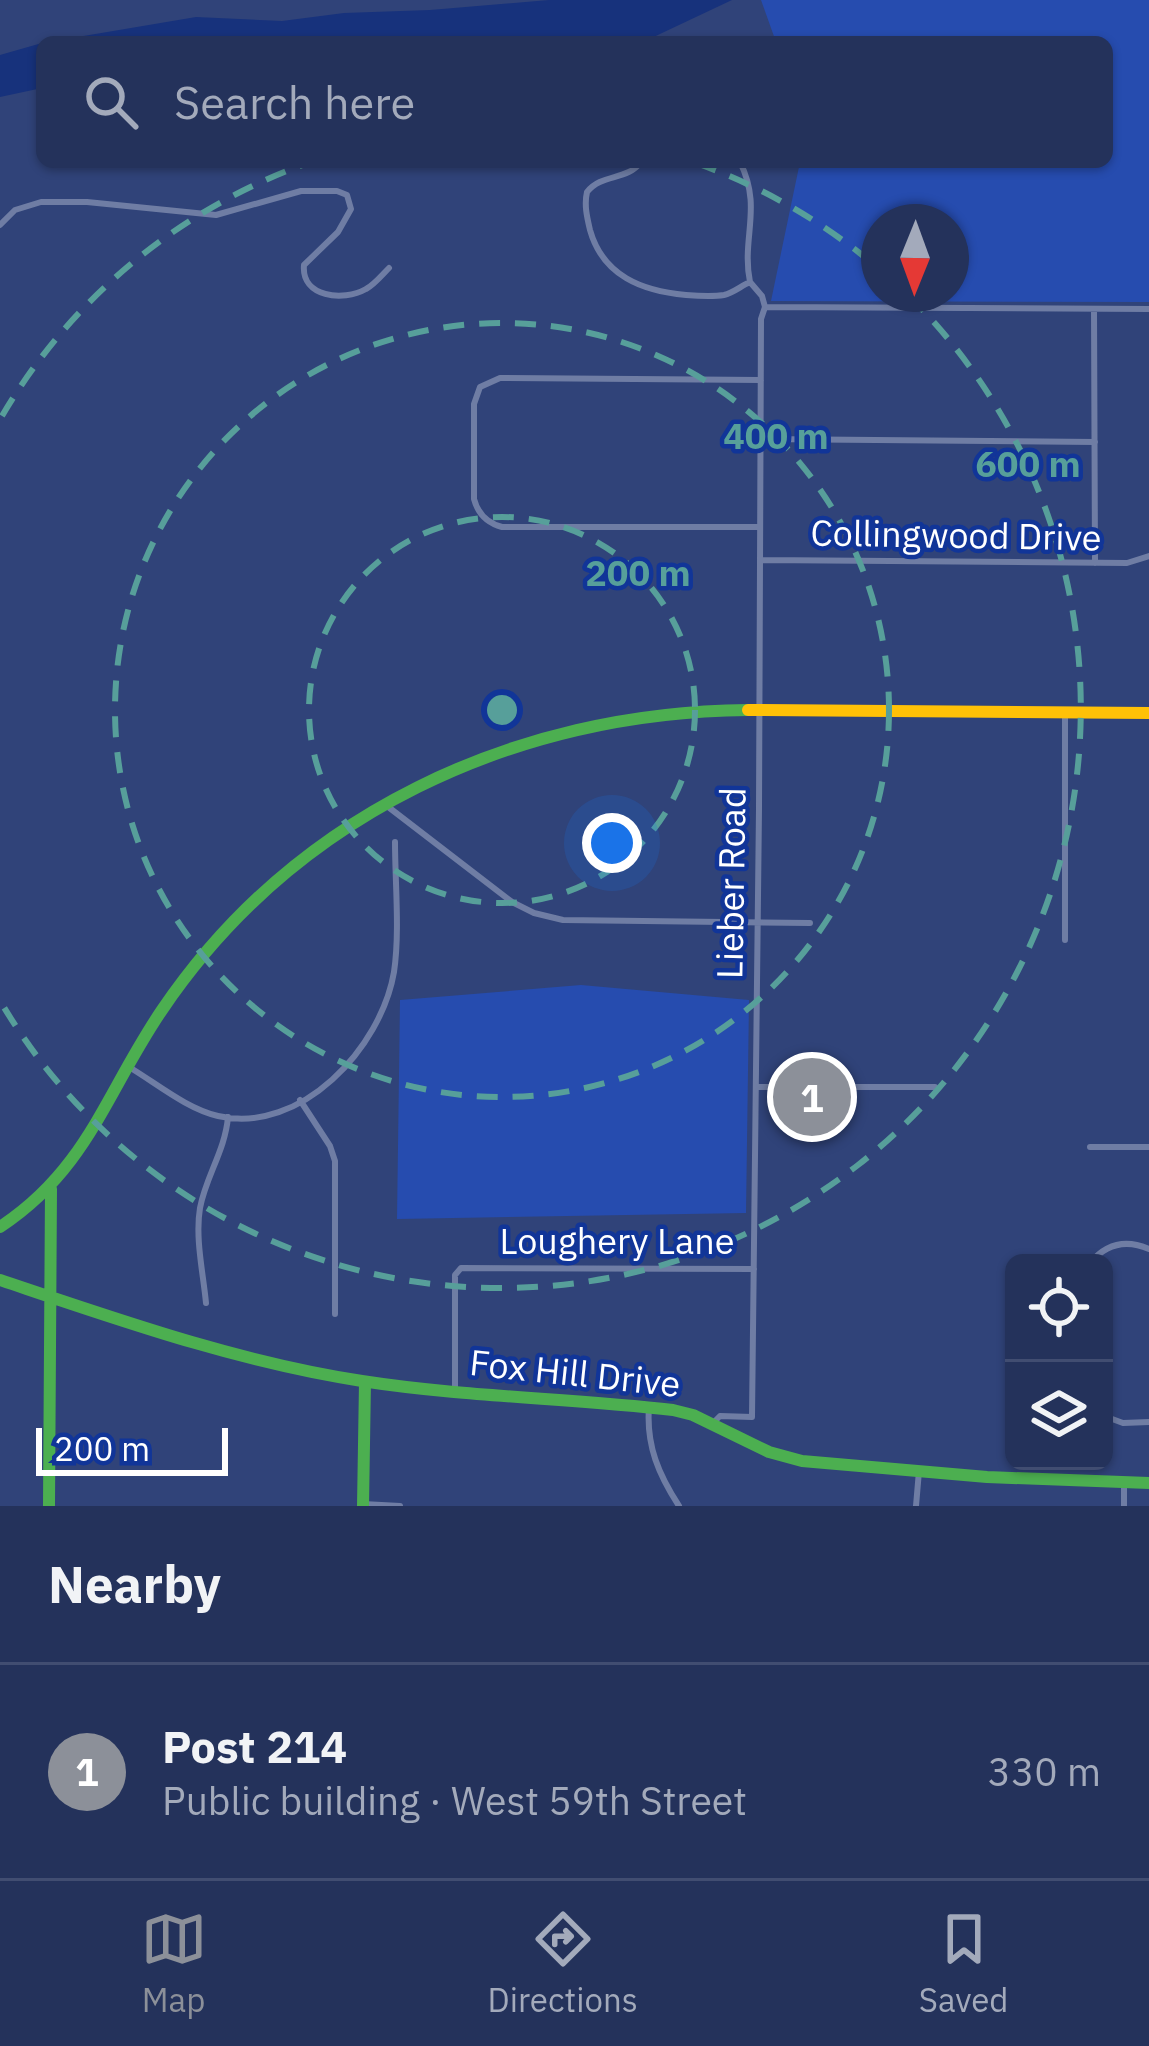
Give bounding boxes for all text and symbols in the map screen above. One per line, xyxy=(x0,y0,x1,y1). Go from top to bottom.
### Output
search box xyxy=(36,36,1113,168)
icon: search xyxy=(78,69,144,135)
text: Search here xyxy=(174,73,415,131)
north arrow xyxy=(861,204,969,312)
text: 400 m xyxy=(723,412,829,459)
text: 600 m xyxy=(975,440,1081,487)
street label: Collingwood Drive xyxy=(810,508,1102,561)
text: 200 m xyxy=(585,549,691,596)
centre of rings xyxy=(481,689,523,731)
street label: Lieber Road xyxy=(705,787,756,979)
your location xyxy=(582,813,642,873)
pin: 1 xyxy=(773,1052,851,1142)
street label: Loughery Lane xyxy=(500,1217,734,1264)
map controls xyxy=(1005,1254,1113,1470)
button: locate xyxy=(1005,1254,1113,1362)
street label: Fox Hill Drive xyxy=(467,1338,683,1407)
button: layers xyxy=(1005,1362,1113,1470)
scale bar xyxy=(36,1422,228,1475)
text: 200 m xyxy=(54,1427,150,1470)
text: Nearby xyxy=(48,1551,221,1617)
text: Post 214 xyxy=(162,1717,347,1775)
text: 1 xyxy=(75,1746,99,1797)
text: 330 m xyxy=(988,1746,1101,1797)
text: Public building · West 59th Street xyxy=(162,1775,747,1826)
tab: Map xyxy=(141,1906,207,2021)
tab: Directions xyxy=(488,1906,638,2021)
tab: Saved xyxy=(919,1906,1008,2021)

